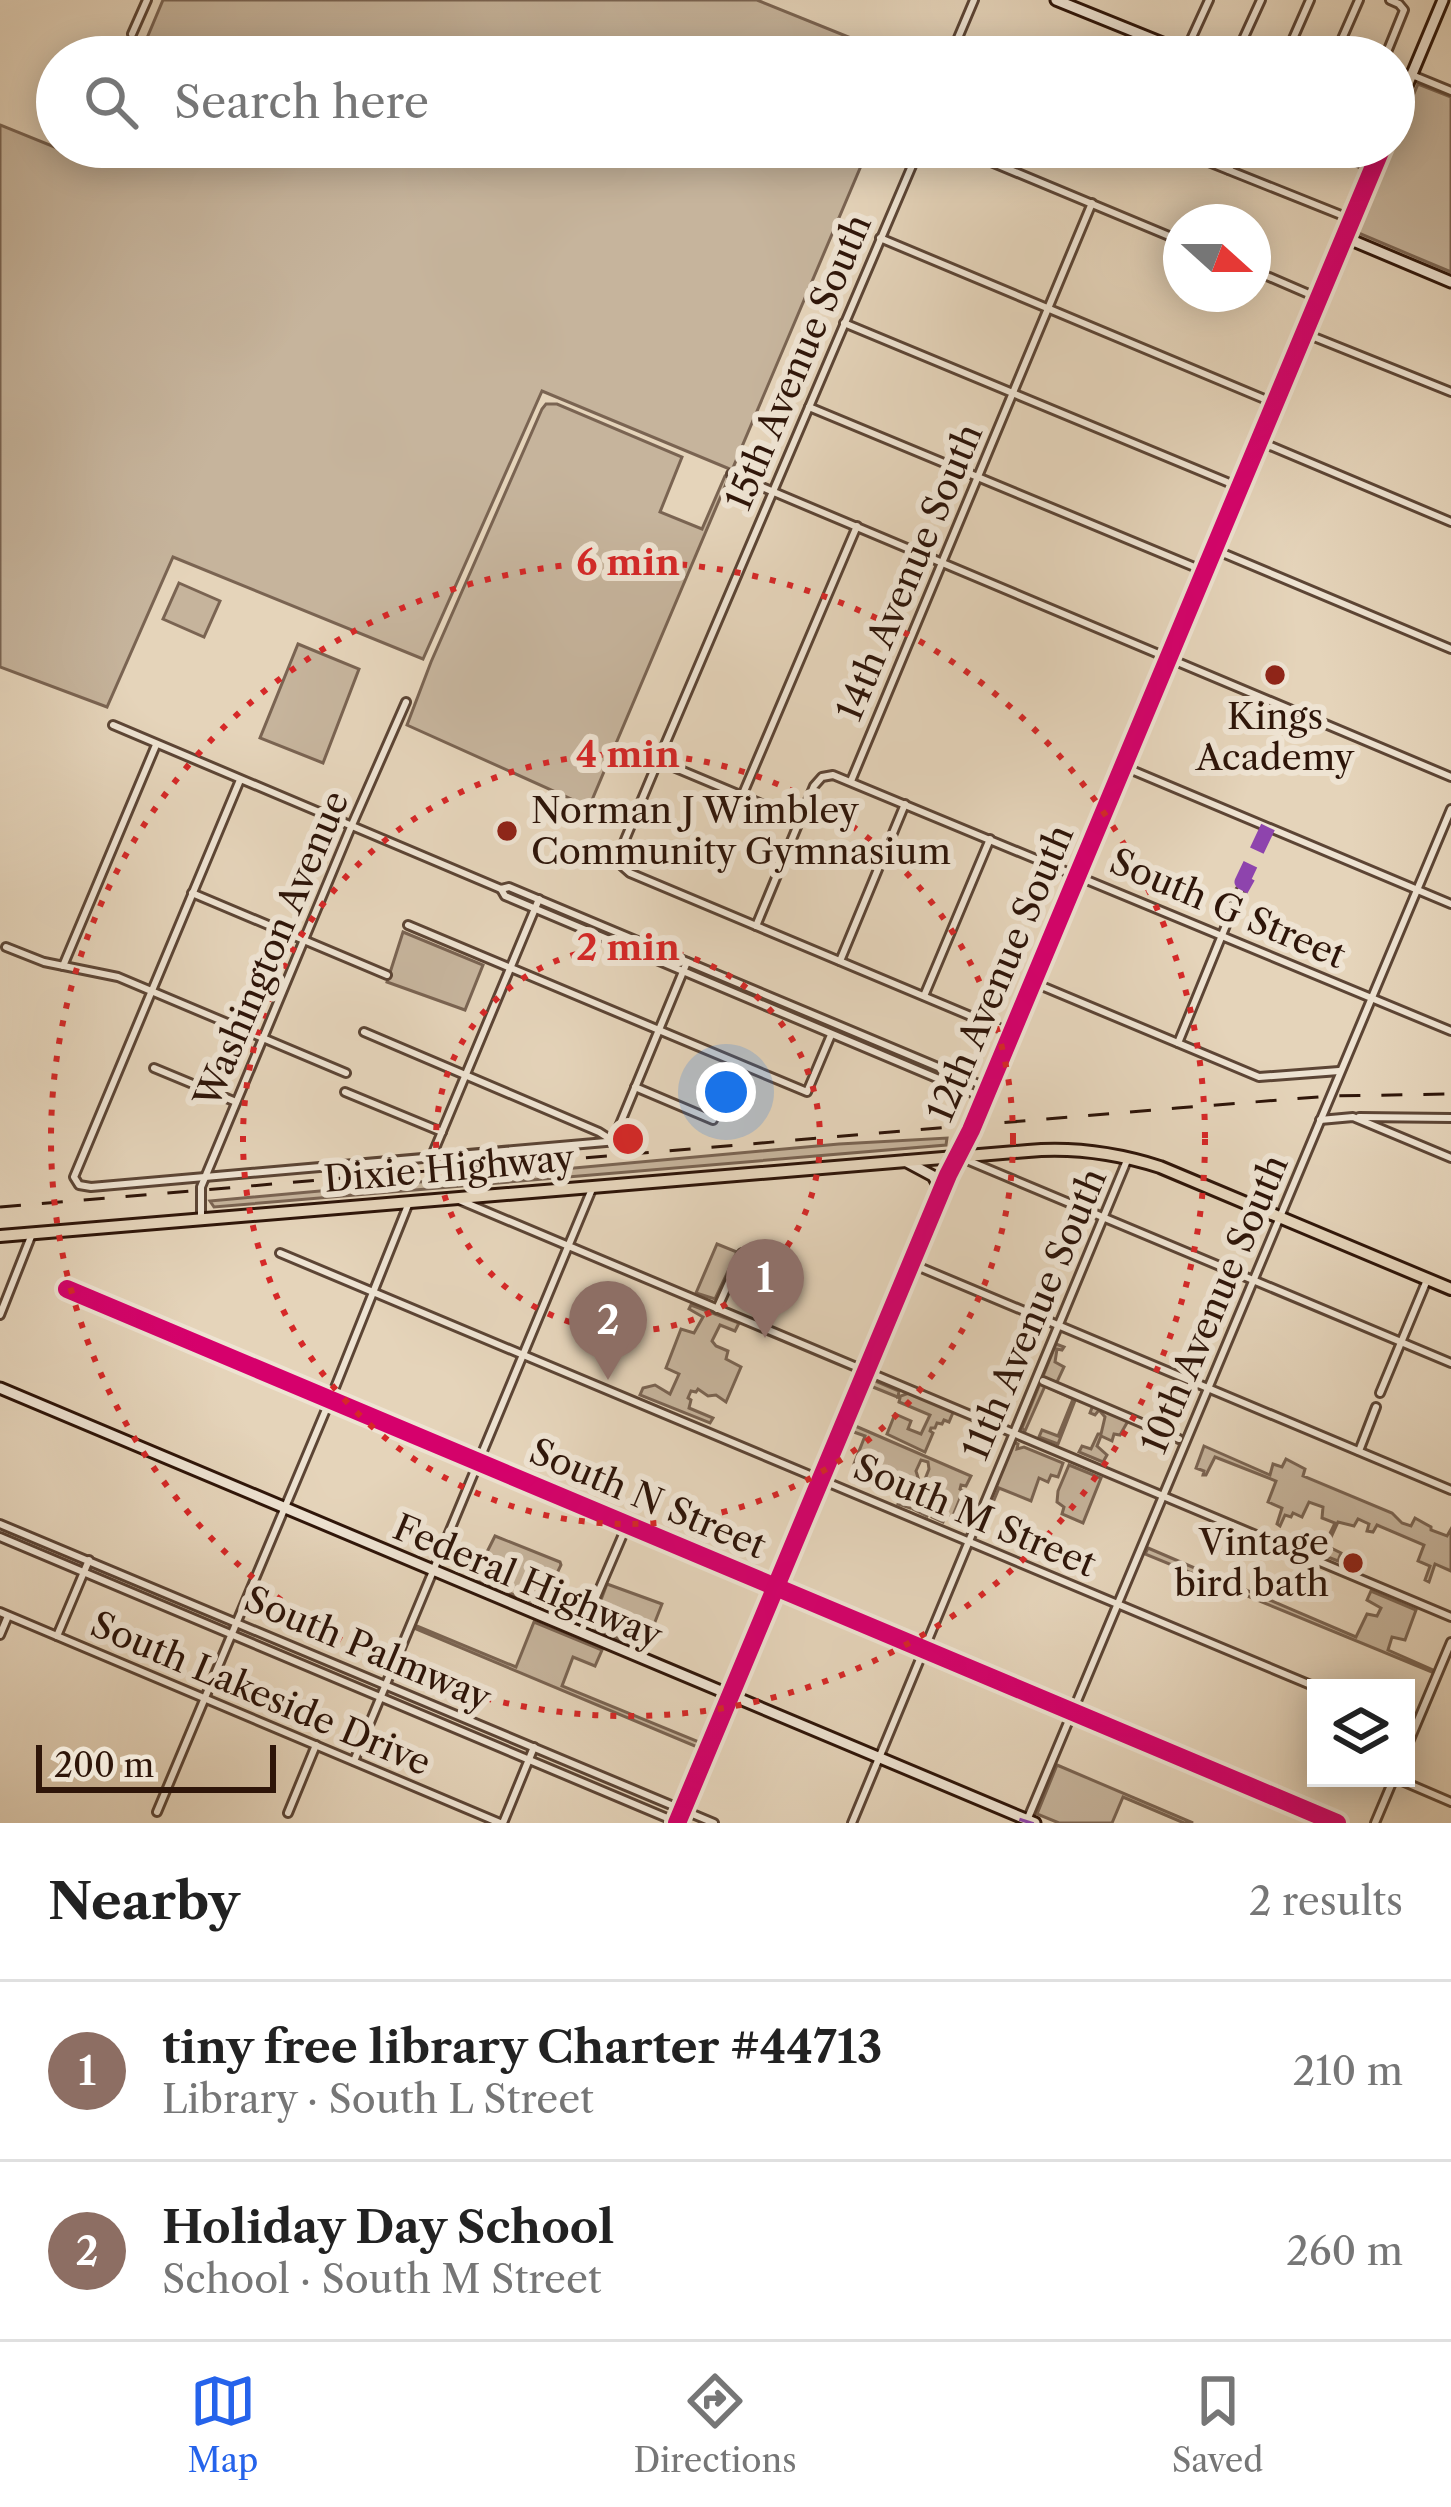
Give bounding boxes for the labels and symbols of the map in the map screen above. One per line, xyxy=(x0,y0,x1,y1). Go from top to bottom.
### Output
north arrow xyxy=(1163,204,1271,312)
street label: 15th Avenue South xyxy=(716,208,880,516)
street label: 14th Avenue South xyxy=(827,417,991,727)
text: 6 min xyxy=(576,540,680,584)
marker: Kings Academy xyxy=(1262,662,1288,688)
place label: Kings Academy xyxy=(1195,694,1355,779)
text: 4 min xyxy=(576,732,680,776)
street label: Washington Avenue xyxy=(184,784,358,1115)
place label: Norman J Wimbley Community Gymnasium xyxy=(531,788,951,873)
marker: Norman J Wimbley Community Gymnasium xyxy=(494,818,520,844)
street label: 12th Avenue South xyxy=(918,818,1082,1128)
street label: South G Street xyxy=(1104,839,1352,977)
text: 2 min xyxy=(576,925,680,969)
your location xyxy=(696,1062,756,1122)
centre of rings xyxy=(607,1118,649,1160)
street label: Dixie Highway xyxy=(322,1135,577,1201)
street label: 10th Avenue South xyxy=(1131,1148,1297,1460)
street label: 11th Avenue South xyxy=(953,1162,1115,1466)
pin: 1 xyxy=(726,1239,804,1338)
pin: 2 xyxy=(569,1281,647,1380)
street label: South N Street xyxy=(523,1429,773,1568)
street label: South M Street xyxy=(847,1444,1103,1586)
street label: Federal Highway xyxy=(387,1505,670,1658)
place label: Vintage bird bath xyxy=(1174,1520,1329,1605)
marker: Vintage bird bath xyxy=(1340,1550,1366,1576)
street label: South Palmway xyxy=(238,1576,499,1720)
street label: South Lakeside Drive xyxy=(85,1602,437,1784)
scale bar xyxy=(36,1739,276,1792)

